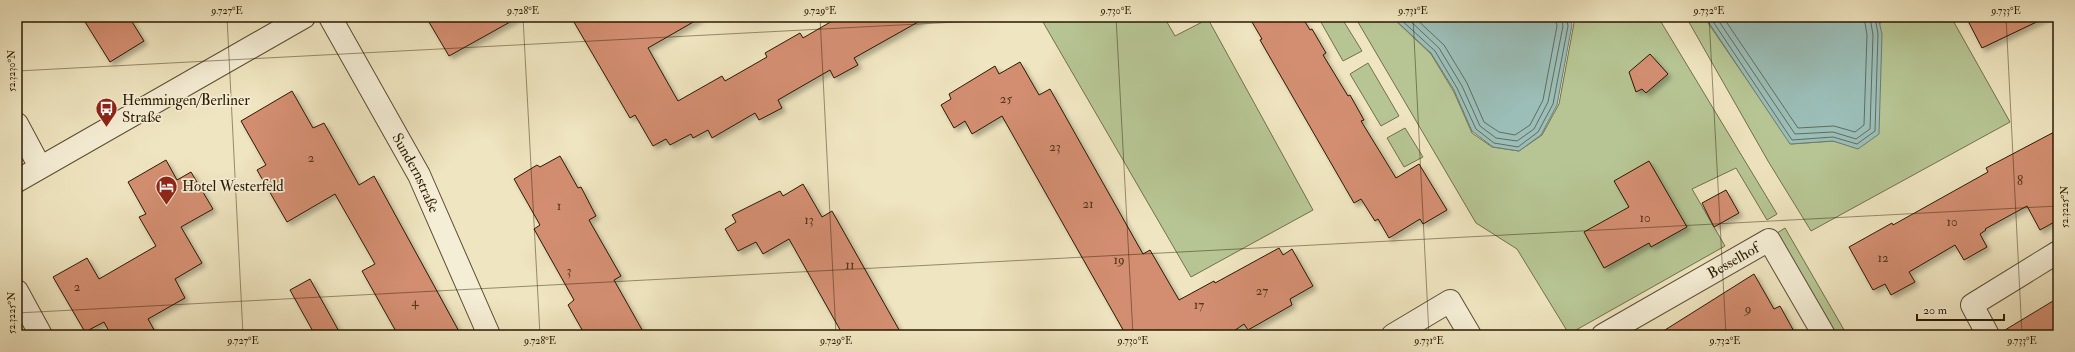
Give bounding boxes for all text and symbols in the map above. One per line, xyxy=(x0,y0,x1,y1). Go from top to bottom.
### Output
text: 9.727°E xyxy=(210,5,243,17)
text: 9.728°E xyxy=(506,5,539,17)
text: 9.729°E xyxy=(803,5,836,17)
text: 9.730°E xyxy=(1100,5,1131,17)
text: 9.731°E xyxy=(1397,5,1428,17)
text: 9.732°E xyxy=(1693,5,1724,17)
text: 9.733°E xyxy=(1990,5,2021,17)
text: 52.3230°N xyxy=(6,50,18,92)
place label: Hemmingen/Berliner Straße xyxy=(122,91,250,127)
house number: 25 xyxy=(1000,91,1012,107)
bus stop icon: Hemmingen/Berliner Straße xyxy=(94,96,120,129)
street label: Sundernstraße xyxy=(387,130,443,216)
house number: 23 xyxy=(1049,139,1061,155)
house number: 2 xyxy=(308,150,315,166)
hotel icon: Hotel Westerfeld xyxy=(153,173,179,206)
house number: 8 xyxy=(2017,173,2023,189)
place label: Hotel Westerfeld xyxy=(182,177,284,196)
text: 52.3225°N xyxy=(2059,186,2071,228)
house number: 21 xyxy=(1082,196,1094,212)
house number: 1 xyxy=(557,198,562,214)
house number: 10 xyxy=(1639,210,1651,226)
house number: 13 xyxy=(804,212,814,228)
house number: 10 xyxy=(1946,214,1958,230)
street label: Besselhof xyxy=(1704,238,1765,283)
house number: 12 xyxy=(1877,250,1889,266)
house number: 19 xyxy=(1113,252,1125,268)
house number: 11 xyxy=(845,257,855,273)
house number: 3 xyxy=(567,263,572,279)
house number: 2 xyxy=(74,279,81,295)
house number: 27 xyxy=(1256,283,1268,299)
text: 52.3225°N xyxy=(6,292,18,334)
house number: 4 xyxy=(411,294,419,310)
scale bar xyxy=(1917,296,2004,322)
house number: 17 xyxy=(1194,297,1204,313)
house number: 9 xyxy=(1744,301,1751,317)
text: 20 m xyxy=(1923,303,1948,318)
text: 9.727°E xyxy=(226,335,259,347)
text: 9.728°E xyxy=(523,335,556,347)
text: 9.729°E xyxy=(819,335,852,347)
text: 9.730°E xyxy=(1117,335,1148,347)
text: 9.731°E xyxy=(1413,335,1444,347)
text: 9.732°E xyxy=(1709,335,1740,347)
text: 9.733°E xyxy=(2006,335,2037,347)

